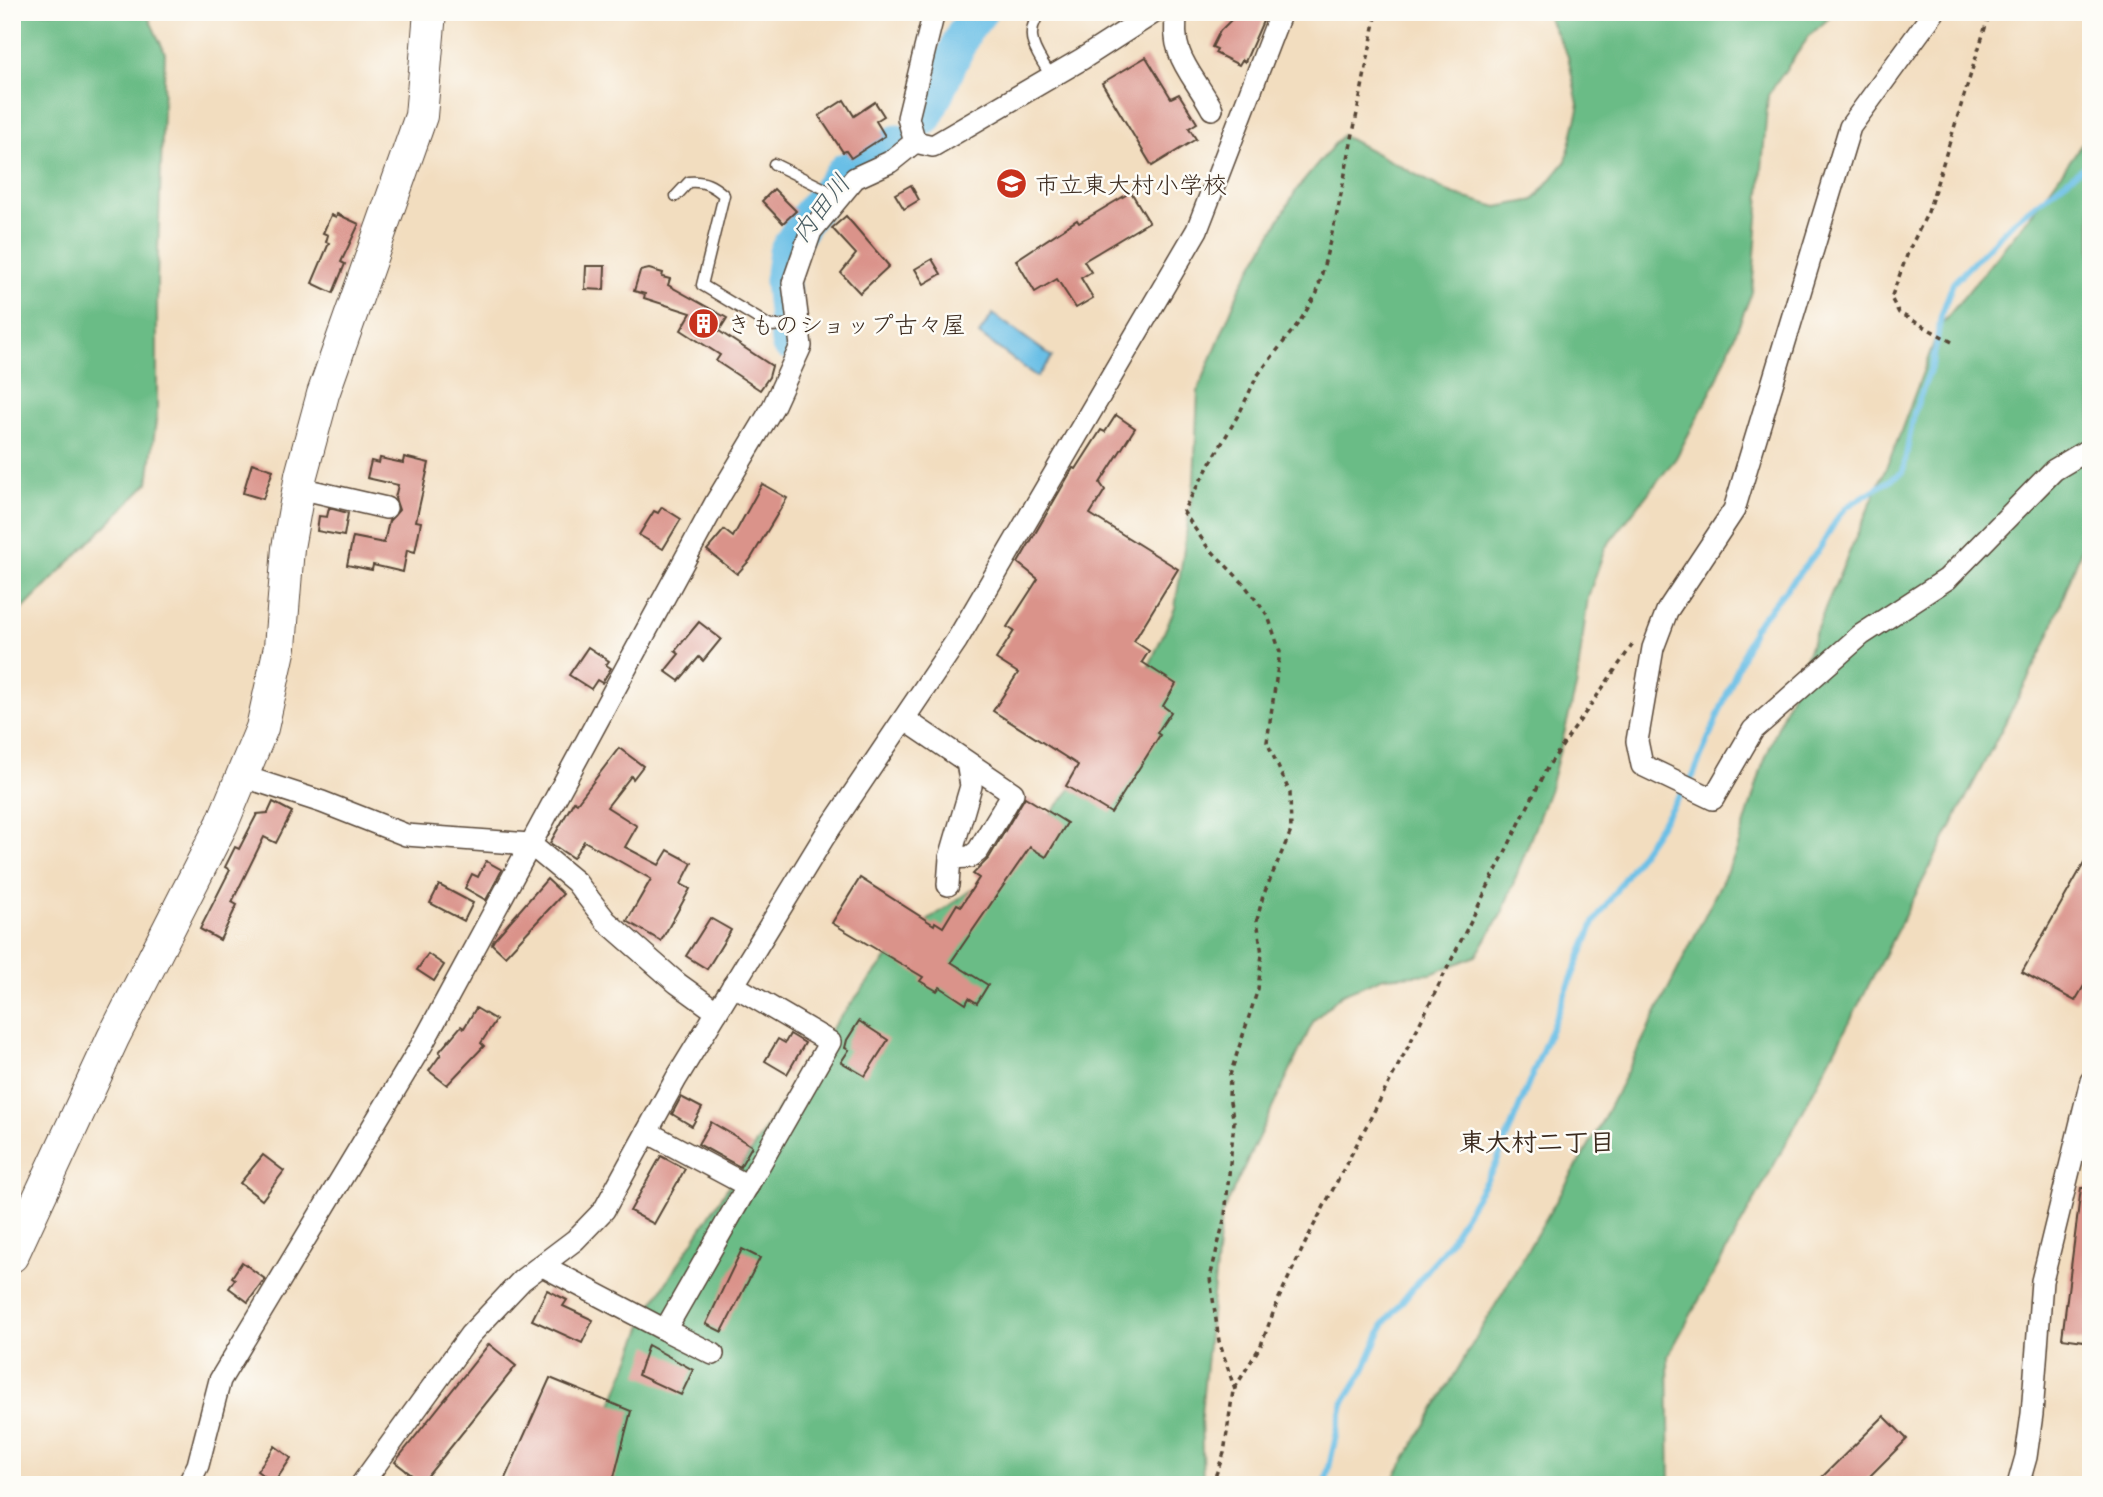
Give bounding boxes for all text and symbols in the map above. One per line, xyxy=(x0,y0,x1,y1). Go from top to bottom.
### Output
water label: 内田川 xyxy=(782,166,858,250)
school or university icon: 市立東大村小学校 xyxy=(995,167,1029,201)
place label: 市立東大村小学校 xyxy=(1035,168,1227,200)
building icon: きものショップ古々屋 xyxy=(687,307,721,341)
place label: きものショップ古々屋 xyxy=(727,308,966,340)
district label: 東大村二丁目 xyxy=(1459,1124,1615,1159)

